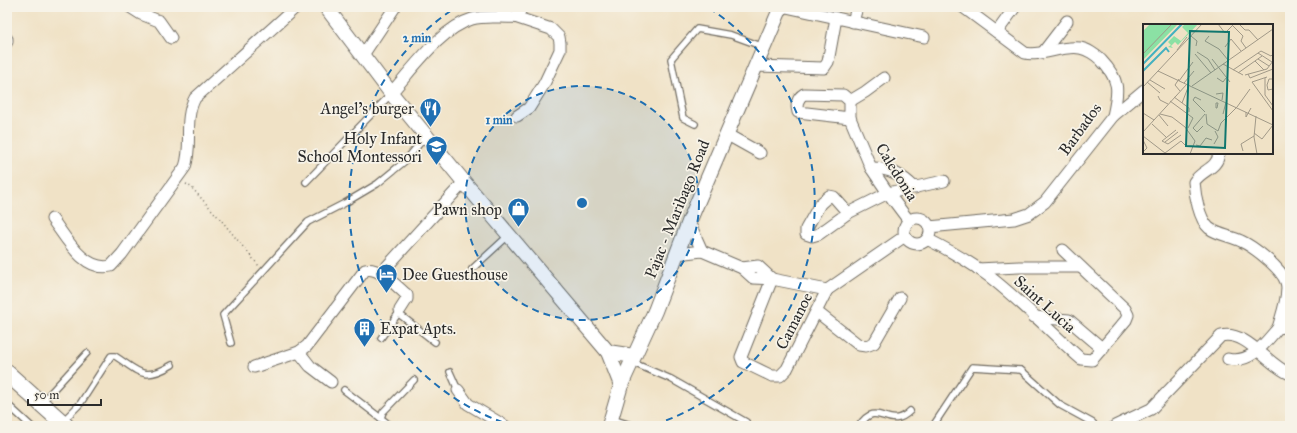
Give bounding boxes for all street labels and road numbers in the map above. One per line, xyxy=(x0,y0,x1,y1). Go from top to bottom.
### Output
street label: Barbados xyxy=(1055,99,1105,159)
street label: Pajac - Maribago Road xyxy=(641,137,714,281)
street label: Caledonia xyxy=(872,140,922,205)
street label: Saint Lucia xyxy=(1010,271,1080,337)
street label: Camanoe xyxy=(772,289,817,353)

